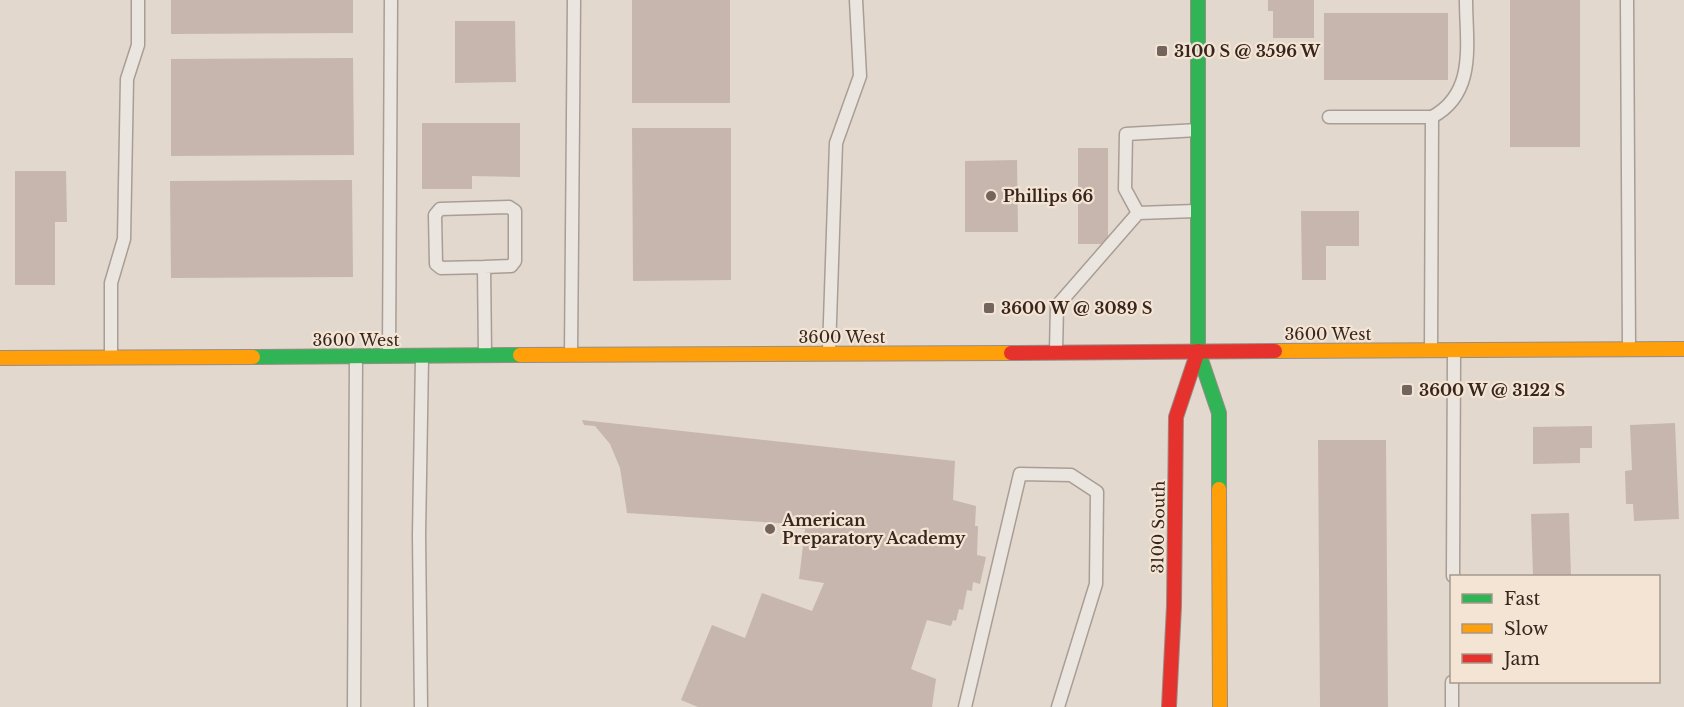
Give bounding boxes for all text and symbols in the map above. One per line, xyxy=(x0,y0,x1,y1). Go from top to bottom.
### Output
place label: 3100 S @ 3596 W xyxy=(1174,41,1321,61)
marker: 3100 S @ 3596 W xyxy=(1155,44,1169,58)
place label: Phillips 66 xyxy=(1003,186,1093,206)
marker: Phillips 66 xyxy=(984,189,998,203)
place label: 3600 W @ 3089 S xyxy=(1001,298,1152,318)
marker: 3600 W @ 3089 S xyxy=(982,301,996,315)
street label: 3600 West xyxy=(1284,324,1372,344)
street label: 3600 West xyxy=(798,327,886,347)
street label: 3600 West xyxy=(312,330,400,350)
place label: 3600 W @ 3122 S xyxy=(1419,380,1565,400)
marker: 3600 W @ 3122 S xyxy=(1400,383,1414,397)
street label: 3100 South xyxy=(1147,480,1169,574)
place label: American Preparatory Academy xyxy=(781,510,966,548)
marker: American Preparatory Academy xyxy=(763,522,777,536)
legend xyxy=(1450,575,1660,683)
text: Fast xyxy=(1504,588,1541,610)
text: Slow xyxy=(1504,618,1549,640)
text: Jam xyxy=(1502,648,1540,670)

